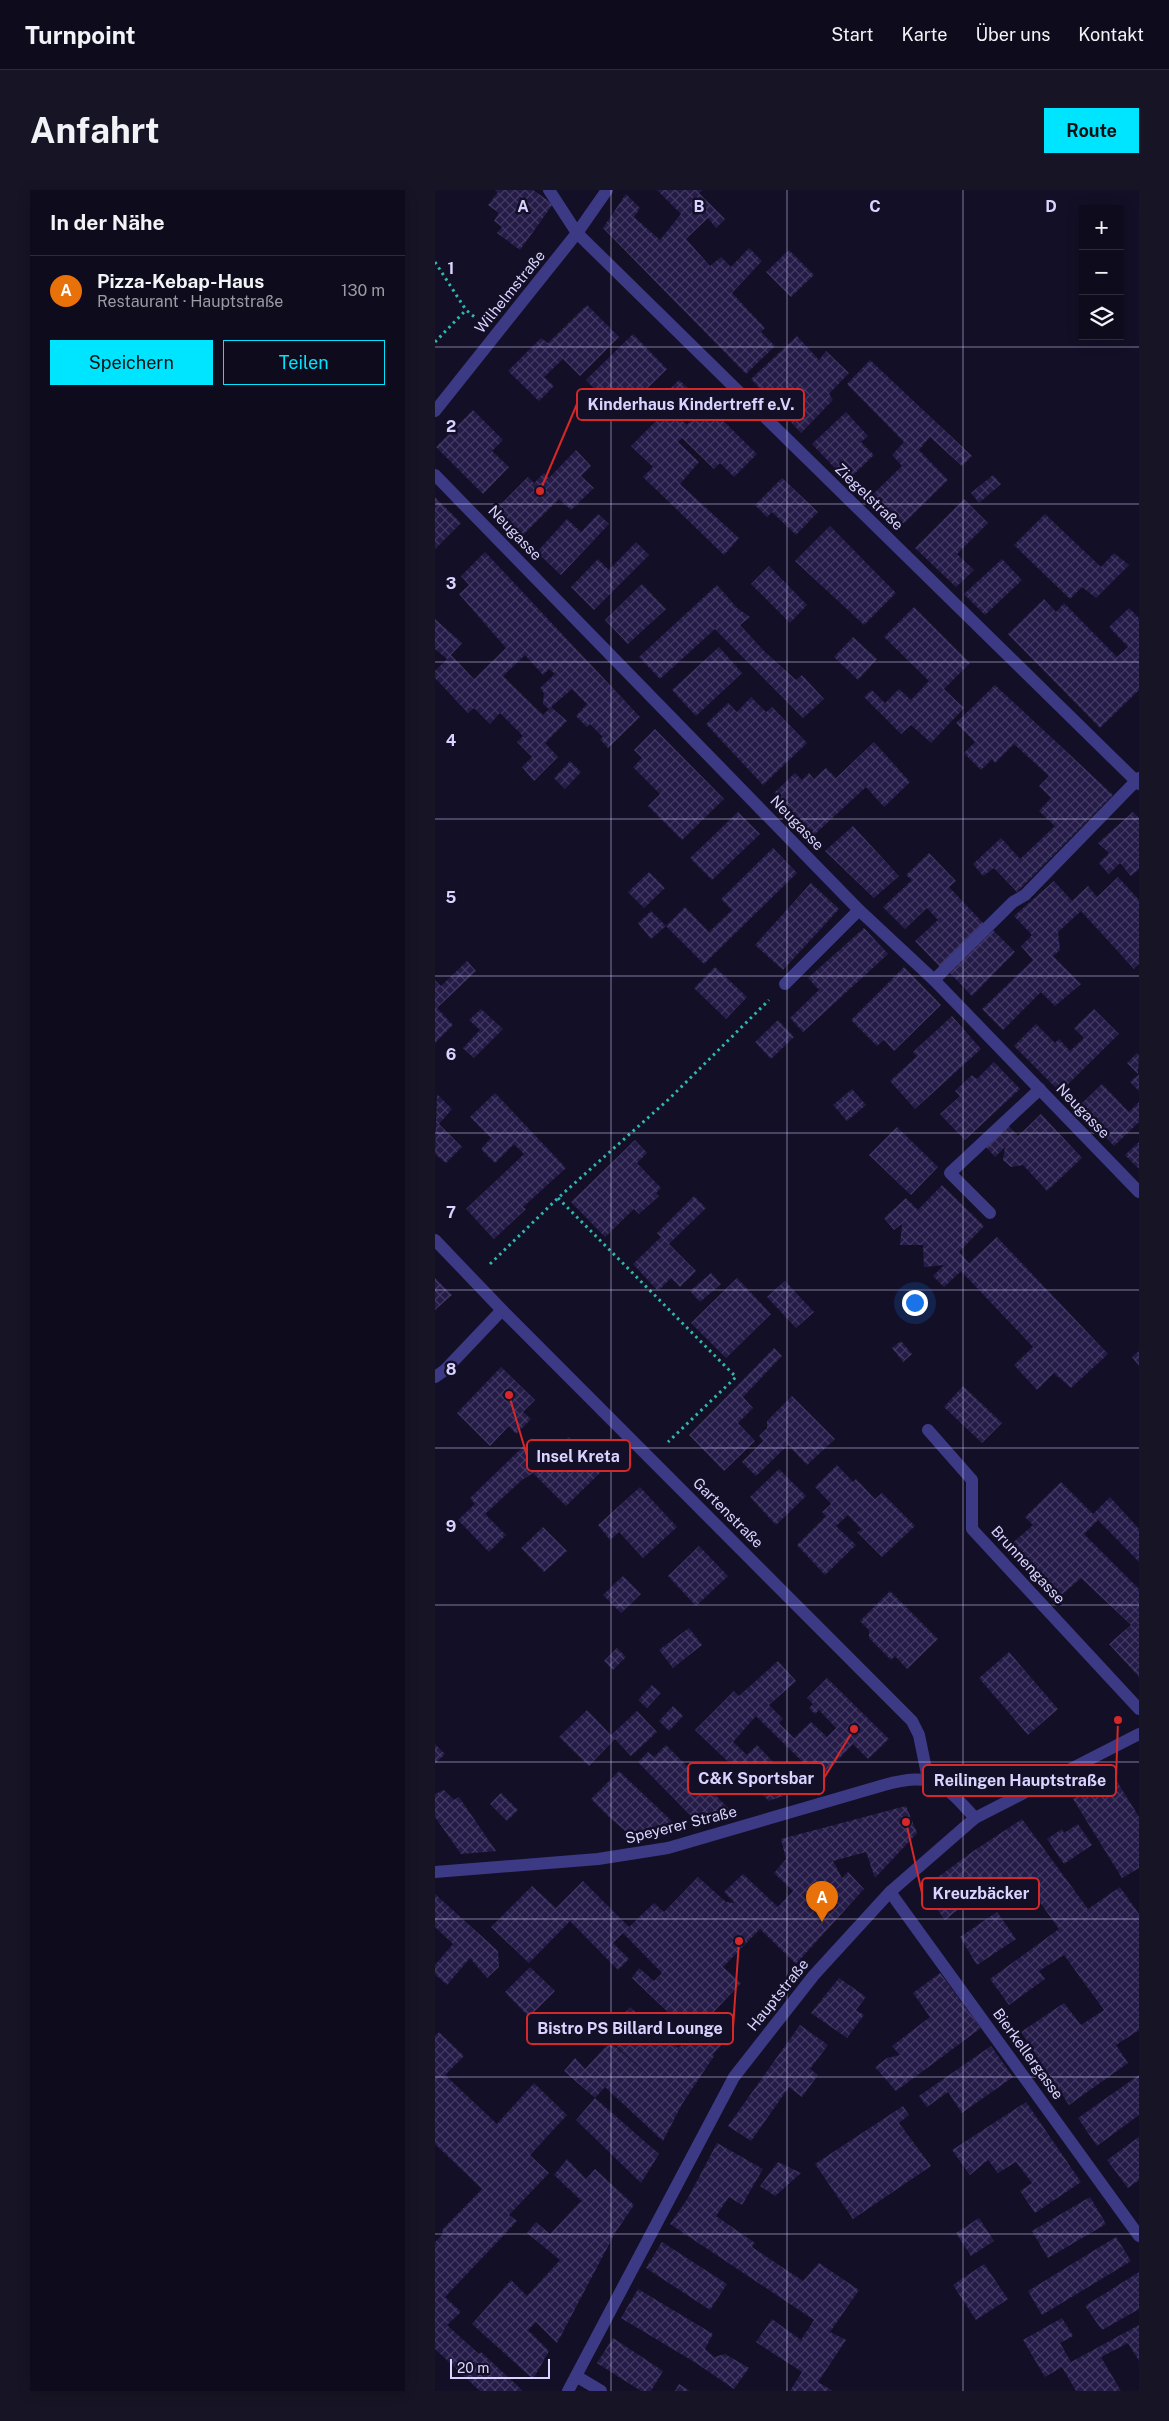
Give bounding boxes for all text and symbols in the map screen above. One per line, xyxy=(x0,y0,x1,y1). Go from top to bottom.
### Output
text: Turnpoint xyxy=(25,21,135,49)
text: Start xyxy=(831,24,874,45)
text: Karte xyxy=(902,24,947,45)
text: Über uns xyxy=(975,24,1050,45)
text: Kontakt xyxy=(1078,24,1144,45)
button: Route xyxy=(1044,108,1139,153)
text: Anfahrt xyxy=(30,110,160,151)
text: A xyxy=(517,197,529,216)
text: B xyxy=(694,197,705,216)
text: C xyxy=(869,197,881,216)
text: D xyxy=(1045,197,1057,216)
map controls xyxy=(1079,205,1124,340)
button: + xyxy=(1079,205,1124,250)
text: In der Nähe xyxy=(50,210,165,235)
street label: Wilhelmstraße xyxy=(471,247,548,337)
button: − xyxy=(1079,250,1124,295)
text: 1 xyxy=(448,259,454,278)
text: Pizza-Kebap-Haus xyxy=(97,270,264,292)
text: A xyxy=(60,281,72,300)
text: 130 m xyxy=(341,281,385,300)
text: Restaurant · Hauptstraße xyxy=(97,292,283,311)
button: layers xyxy=(1079,295,1124,340)
button: Speichern xyxy=(50,340,213,385)
button: Teilen xyxy=(223,340,385,385)
callout: Kinderhaus Kindertreff e.V. xyxy=(577,389,804,420)
text: Kinderhaus Kindertreff e.V. xyxy=(587,395,795,414)
text: 2 xyxy=(446,417,456,436)
street label: Ziegelstraße xyxy=(832,460,907,533)
street label: Neugasse xyxy=(485,502,546,564)
text: 3 xyxy=(446,574,456,593)
text: 4 xyxy=(446,731,457,750)
street label: Neugasse xyxy=(767,792,828,854)
text: 5 xyxy=(446,888,457,907)
text: 6 xyxy=(446,1045,456,1064)
street label: Neugasse xyxy=(1053,1080,1114,1142)
text: 7 xyxy=(446,1203,456,1222)
your location xyxy=(902,1290,928,1316)
text: 8 xyxy=(446,1360,457,1379)
callout: Insel Kreta xyxy=(527,1440,630,1471)
text: Insel Kreta xyxy=(536,1447,620,1466)
street label: Gartenstraße xyxy=(690,1474,767,1551)
text: 9 xyxy=(446,1517,456,1536)
street label: Brunnengasse xyxy=(988,1522,1069,1607)
callout: C&K Sportsbar xyxy=(688,1763,824,1794)
callout: Reilingen Hauptstraße xyxy=(923,1765,1116,1796)
text: C&K Sportsbar xyxy=(698,1769,814,1788)
text: Reilingen Hauptstraße xyxy=(934,1771,1106,1790)
street label: Speyerer Straße xyxy=(623,1802,738,1847)
callout: Kreuzbäcker xyxy=(922,1878,1039,1909)
pin: A xyxy=(806,1881,838,1922)
text: Kreuzbäcker xyxy=(933,1884,1030,1903)
street label: Hauptstraße xyxy=(743,1955,812,2034)
street label: Bierkellergasse xyxy=(990,2005,1067,2103)
callout: Bistro PS Billard Lounge xyxy=(527,2013,733,2044)
text: Bistro PS Billard Lounge xyxy=(537,2019,723,2038)
scale bar xyxy=(450,2356,550,2379)
text: 20 m xyxy=(457,2360,489,2376)

